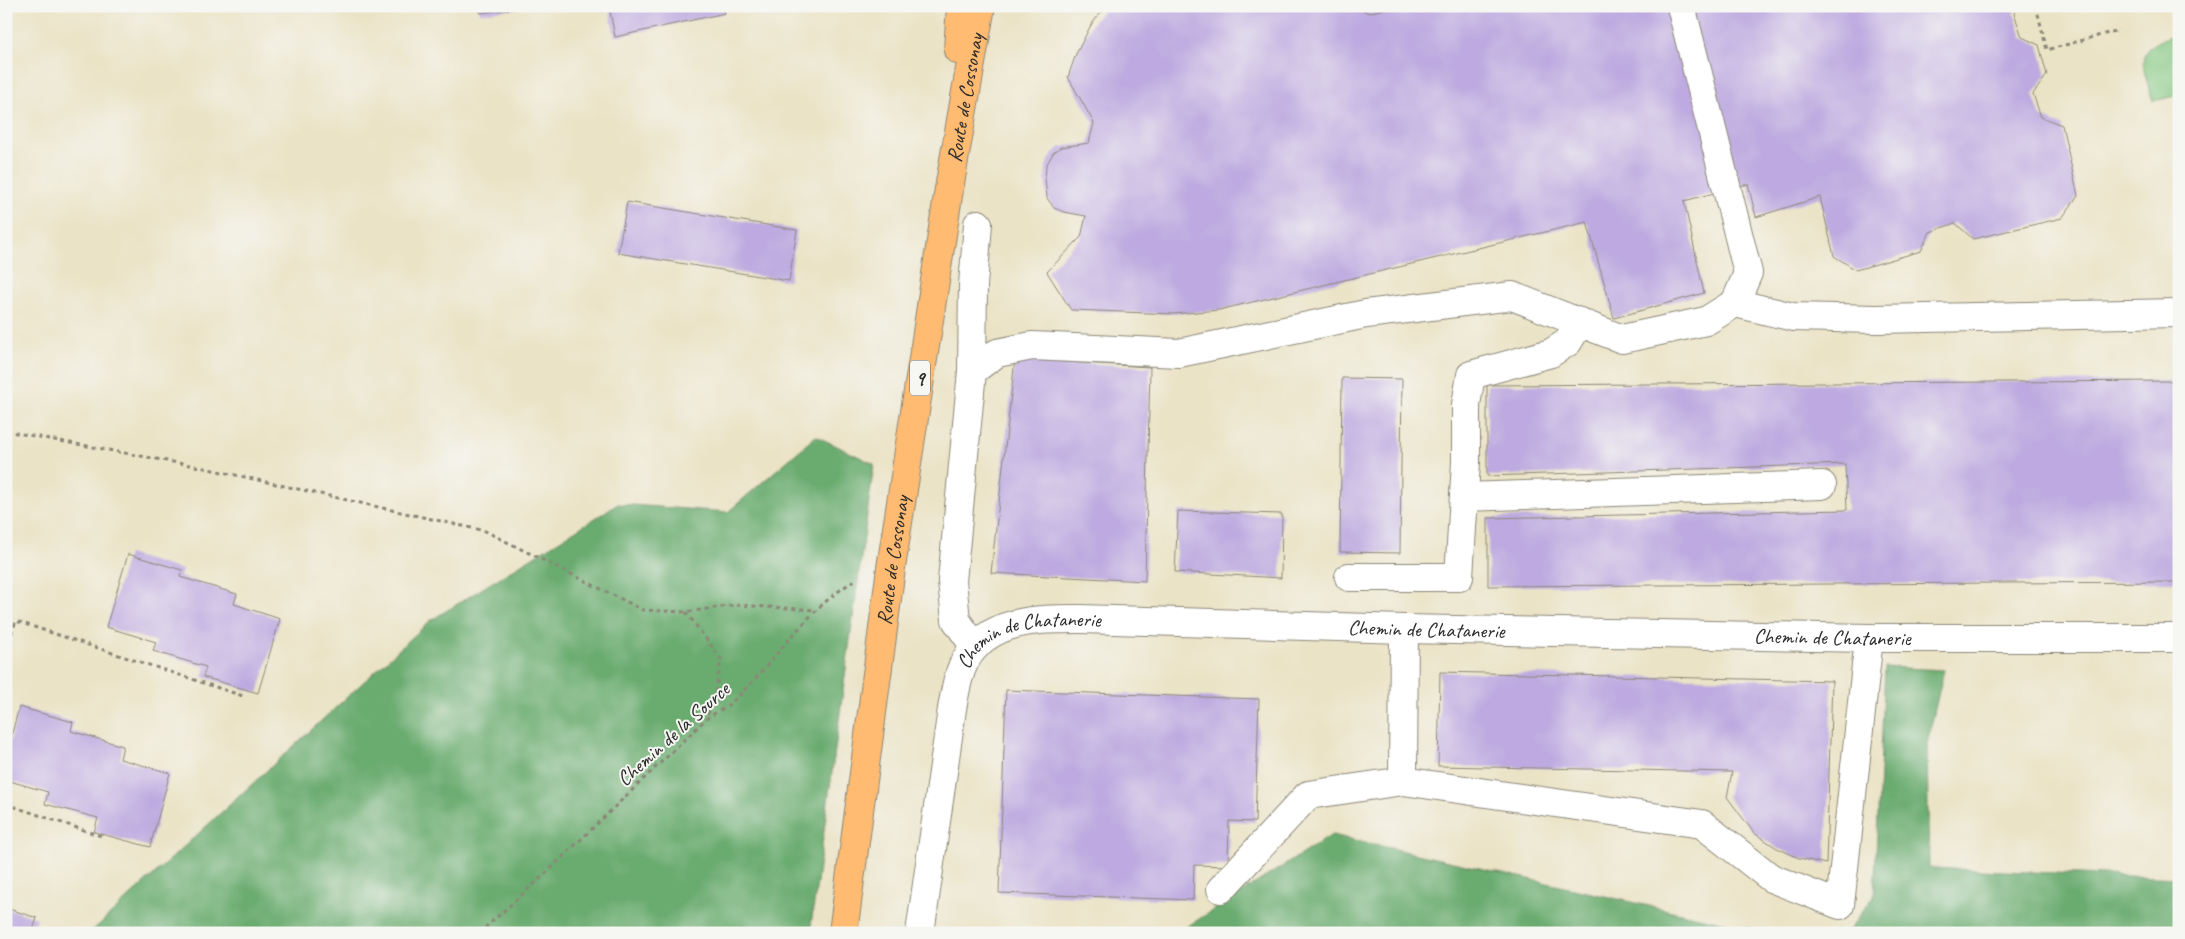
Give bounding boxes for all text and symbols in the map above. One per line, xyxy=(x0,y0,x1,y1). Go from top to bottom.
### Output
street label: Route de Cossonay xyxy=(941,30,989,164)
road number: 9 xyxy=(910,360,930,396)
street label: Route de Cossonay xyxy=(871,492,915,626)
street label: Chemin de Chatanerie xyxy=(950,606,1102,673)
street label: Chemin de Chatanerie xyxy=(1348,614,1506,644)
street label: Chemin de Chatanerie xyxy=(1754,623,1912,651)
street label: Chemin de la Source xyxy=(611,675,736,792)

